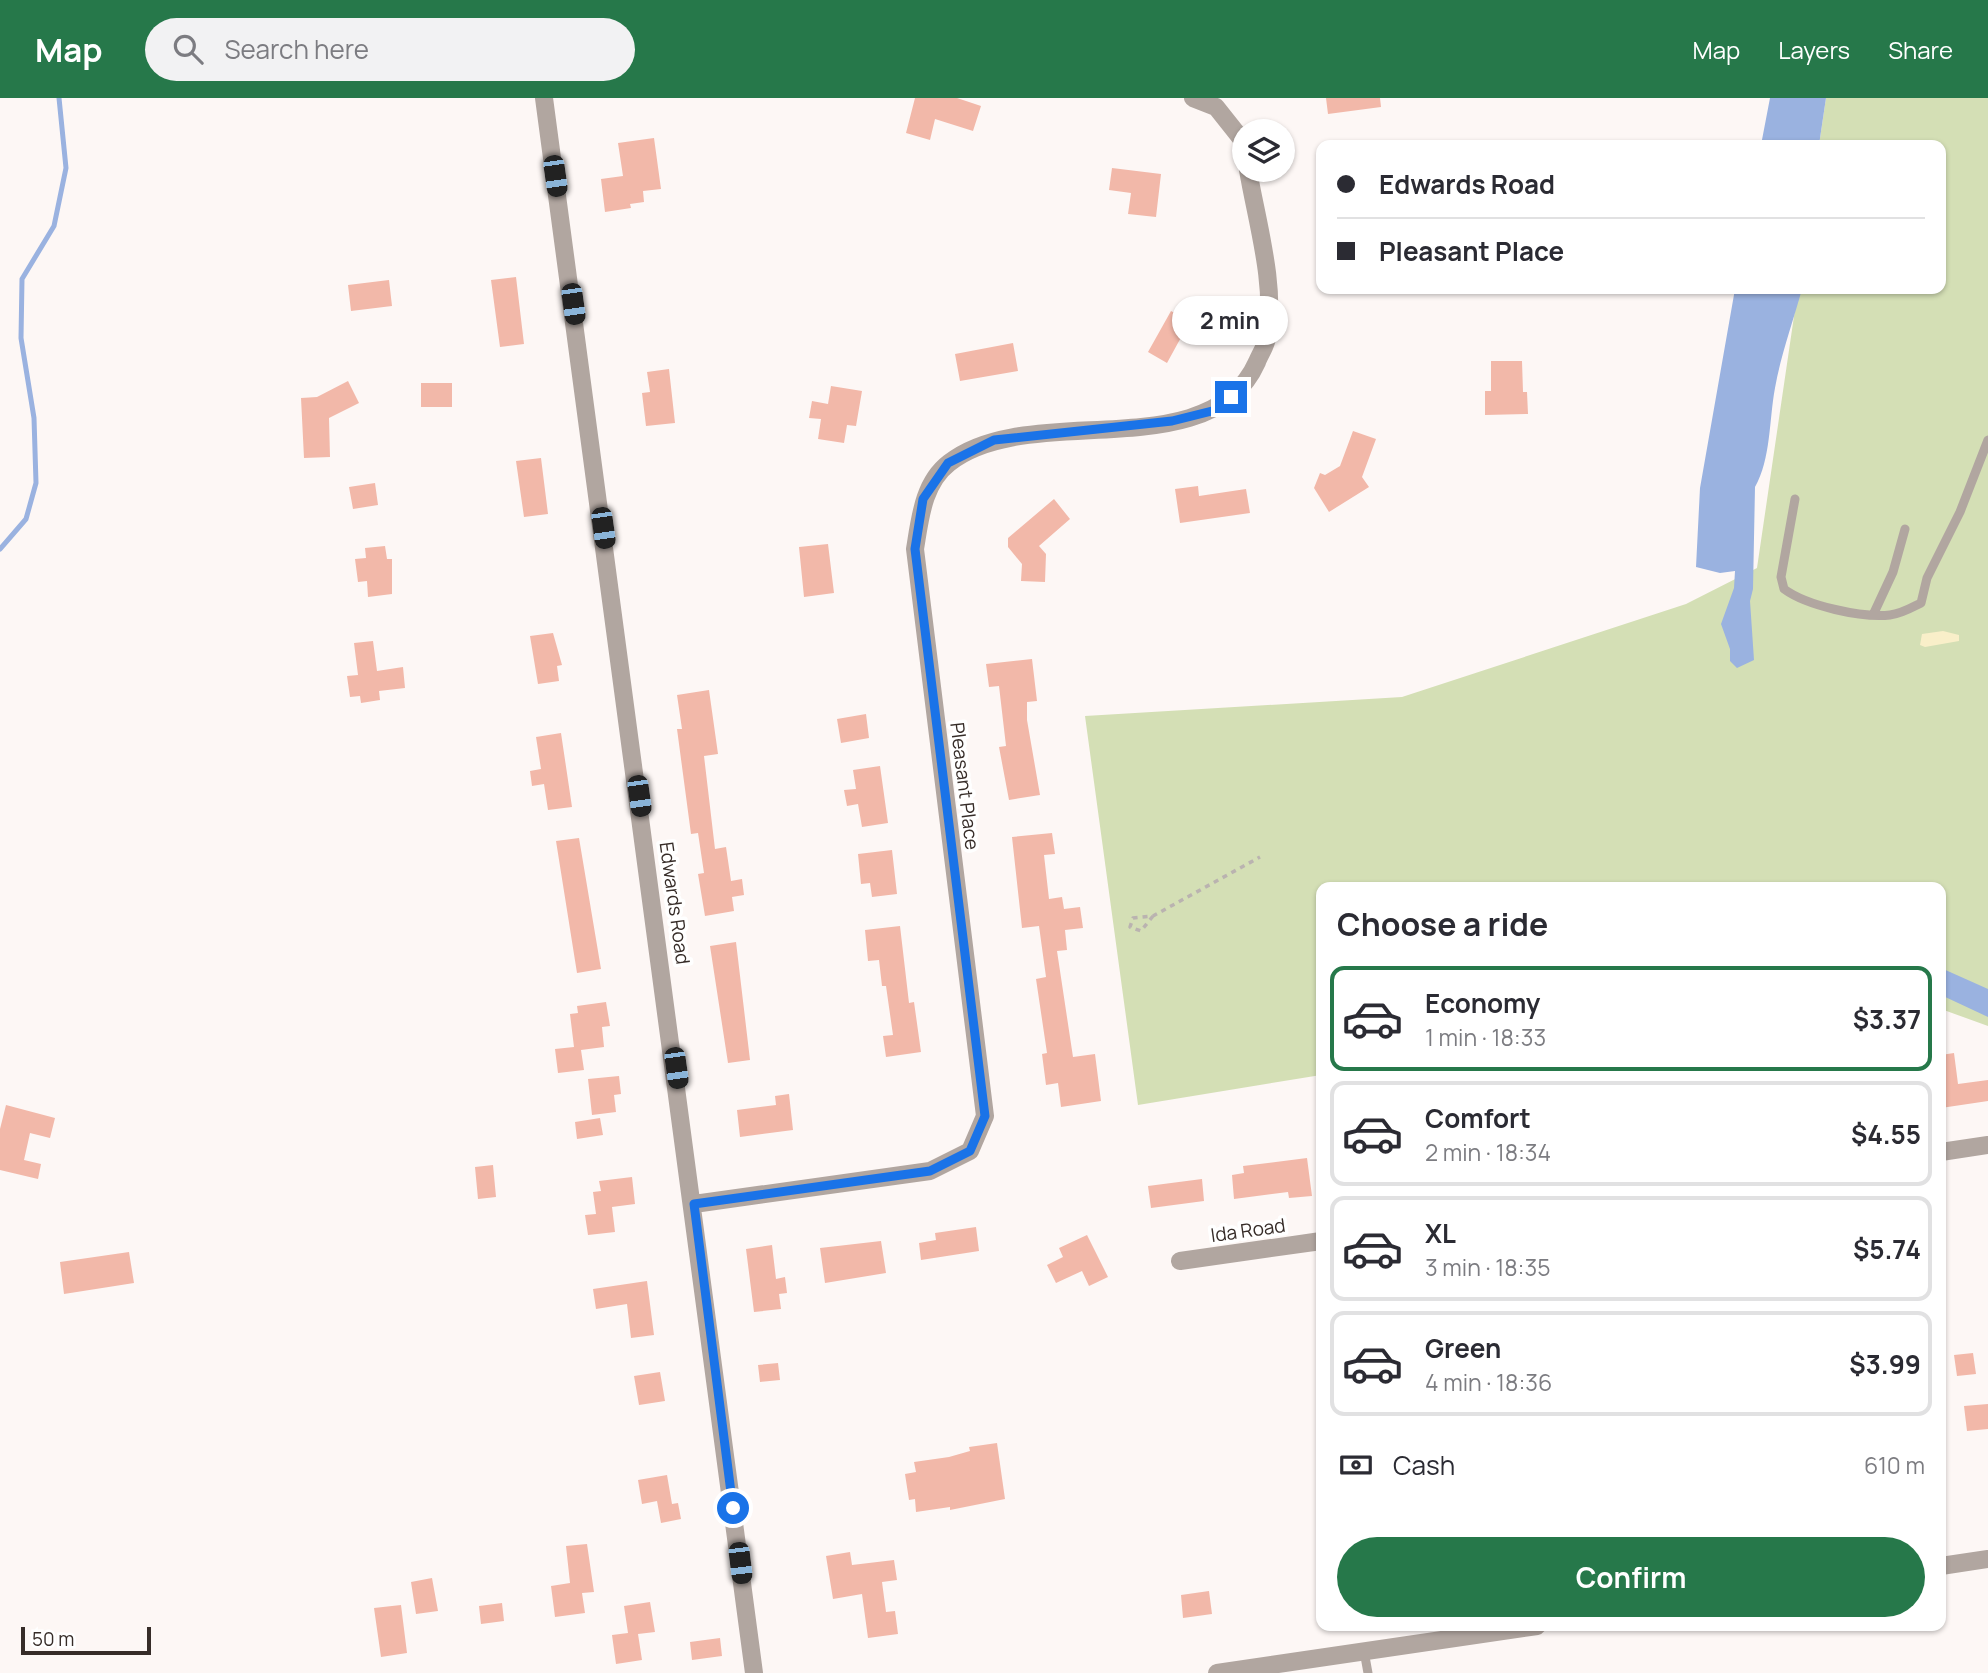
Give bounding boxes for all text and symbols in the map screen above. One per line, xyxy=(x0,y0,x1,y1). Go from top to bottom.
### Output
search box xyxy=(145,18,635,81)
text: Map xyxy=(35,27,103,72)
icon: search xyxy=(169,30,207,68)
text: Search here xyxy=(225,31,369,67)
text: Map xyxy=(1693,33,1740,66)
text: Layers xyxy=(1778,33,1850,66)
text: Share xyxy=(1888,33,1953,66)
map controls xyxy=(1232,119,1295,182)
button: layers xyxy=(1232,119,1295,182)
car xyxy=(542,154,569,198)
text: Edwards Road xyxy=(1379,166,1555,202)
text: Pleasant Place xyxy=(1379,233,1564,269)
car xyxy=(560,282,587,326)
callout: 2 min xyxy=(1173,296,1289,344)
text: 2 min xyxy=(1200,304,1260,336)
route end xyxy=(1215,381,1247,413)
car xyxy=(590,506,617,550)
street label: Pleasant Place xyxy=(944,721,986,851)
car xyxy=(626,774,653,818)
street label: Edwards Road xyxy=(654,840,696,966)
text: Choose a ride xyxy=(1337,902,1548,946)
text: Economy xyxy=(1425,985,1540,1021)
icon: car xyxy=(1341,987,1404,1050)
text: $3.37 xyxy=(1853,1001,1921,1037)
text: 1 min · 18:33 xyxy=(1425,1021,1546,1053)
car xyxy=(663,1046,690,1090)
text: Comfort xyxy=(1425,1100,1531,1136)
icon: car xyxy=(1341,1102,1404,1165)
text: $4.55 xyxy=(1851,1116,1921,1152)
text: 2 min · 18:34 xyxy=(1425,1136,1551,1168)
street label: Ida Road xyxy=(1209,1212,1287,1248)
text: XL xyxy=(1425,1215,1456,1251)
icon: car xyxy=(1341,1217,1404,1280)
text: $5.74 xyxy=(1853,1231,1921,1267)
text: 3 min · 18:35 xyxy=(1425,1251,1550,1283)
text: Green xyxy=(1425,1330,1501,1366)
icon: car xyxy=(1341,1332,1404,1395)
text: $3.99 xyxy=(1849,1346,1921,1382)
text: 4 min · 18:36 xyxy=(1425,1366,1552,1398)
icon: cash xyxy=(1337,1446,1375,1484)
text: Cash xyxy=(1393,1447,1455,1483)
text: 610 m xyxy=(1864,1449,1925,1481)
route start xyxy=(717,1492,749,1524)
button: Confirm xyxy=(1337,1537,1925,1617)
car xyxy=(728,1541,753,1585)
scale bar xyxy=(21,1624,150,1656)
text: 50 m xyxy=(32,1626,74,1652)

